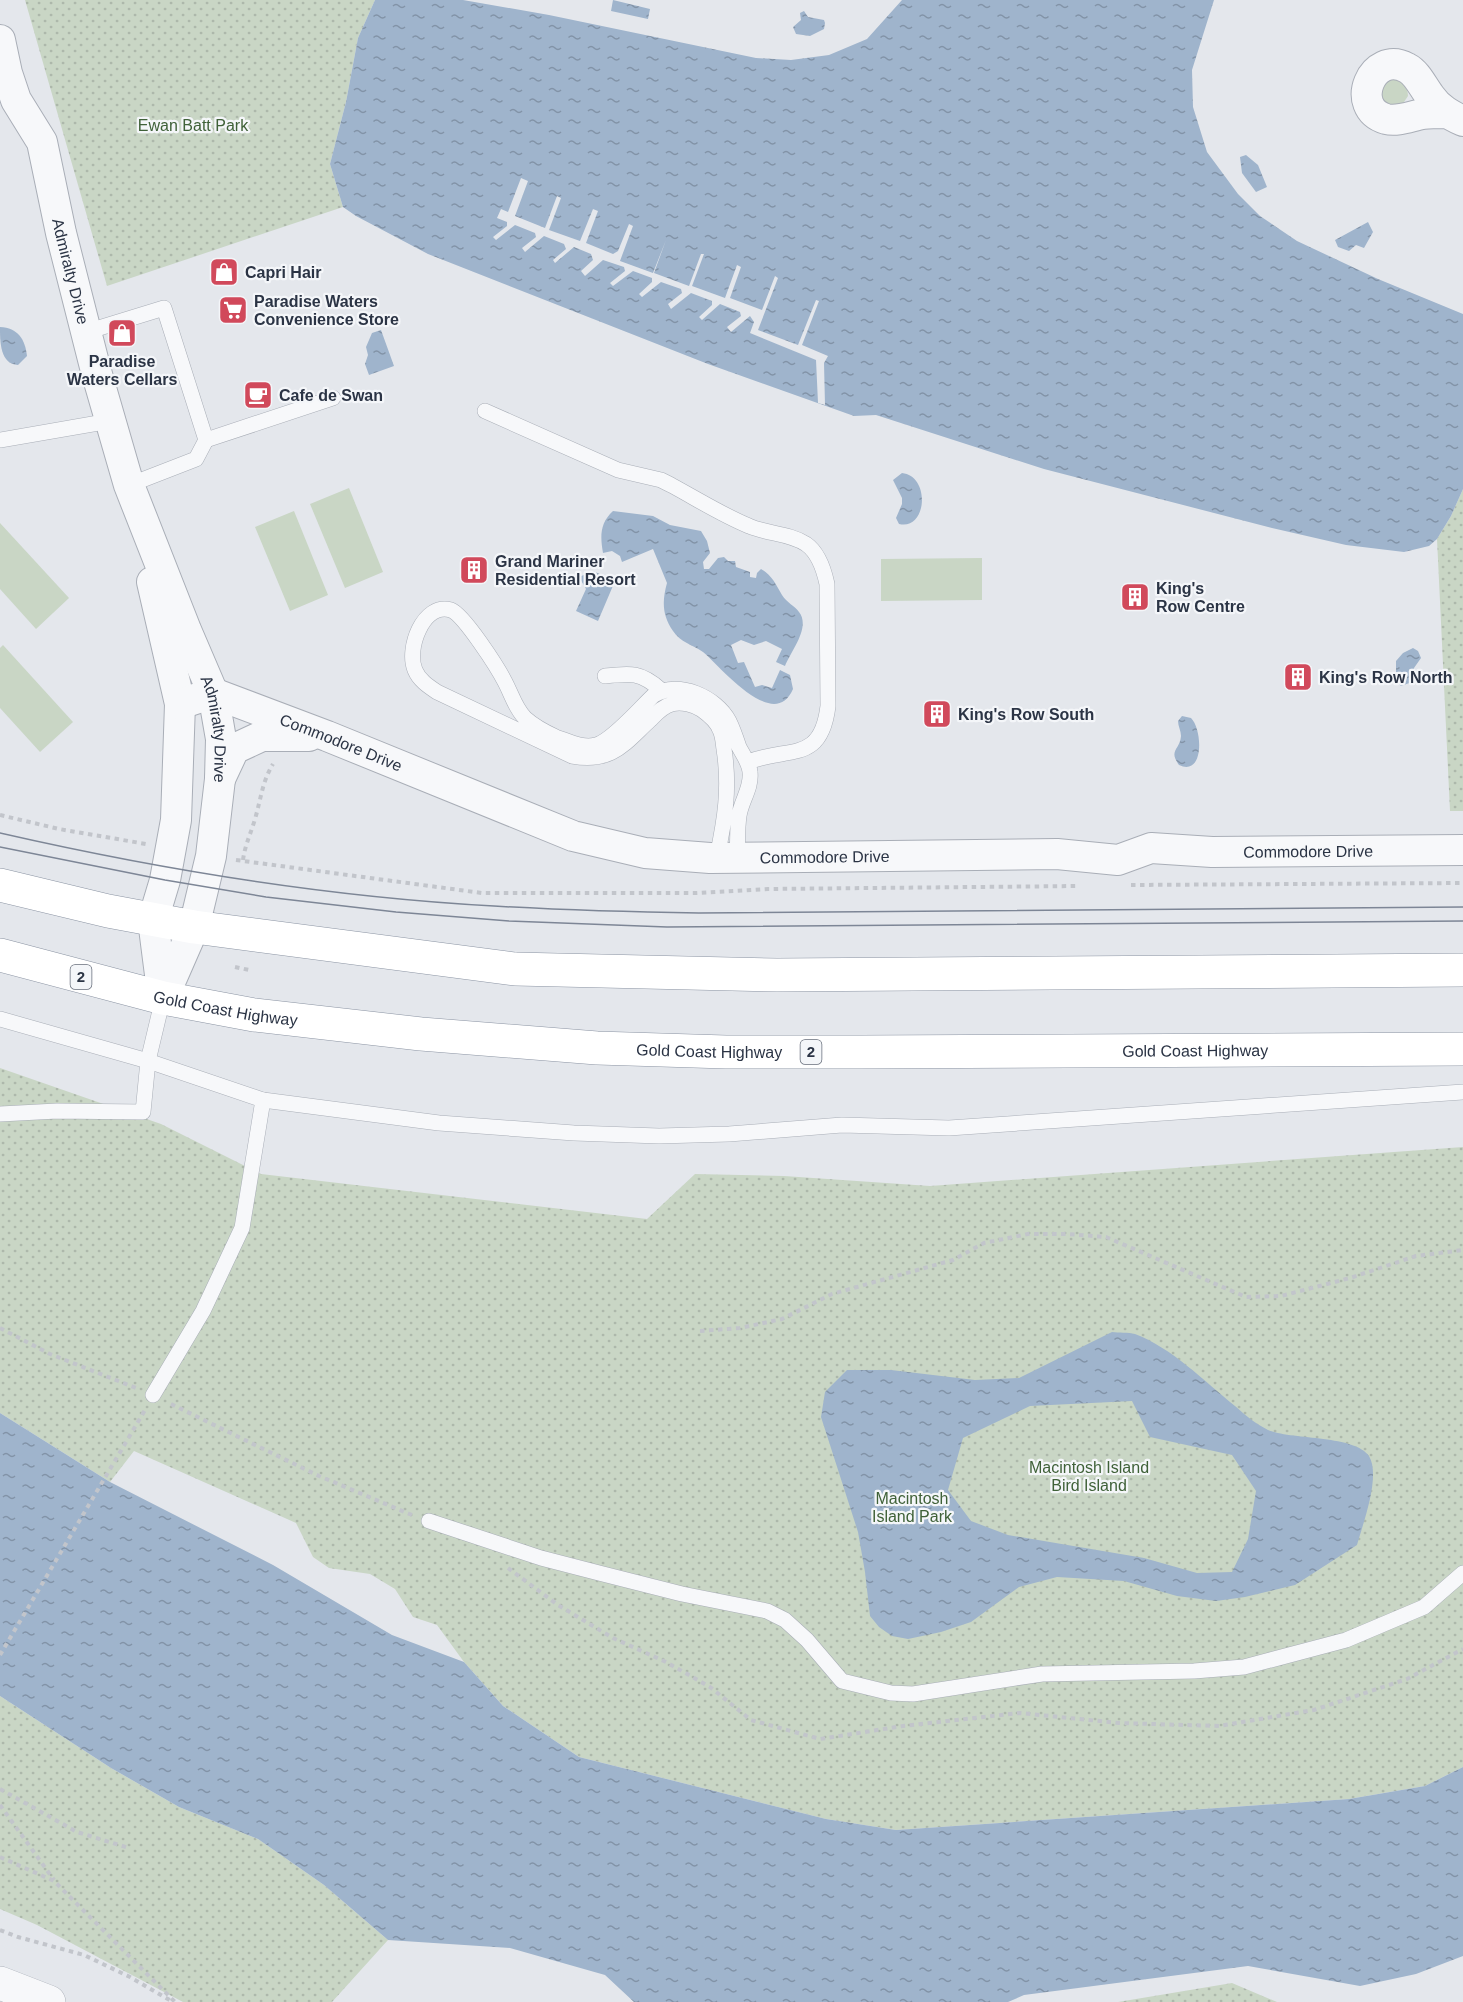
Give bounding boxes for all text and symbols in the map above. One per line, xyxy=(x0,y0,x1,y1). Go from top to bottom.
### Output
park label: Ewan Batt Park xyxy=(138,117,249,134)
street label: Admiralty Drive xyxy=(49,217,92,326)
shop icon: Capri Hair xyxy=(208,256,240,288)
place label: Capri Hair xyxy=(245,264,321,281)
place label: Paradise Waters Convenience Store xyxy=(254,293,399,328)
supermarket icon: Paradise Waters Convenience Store xyxy=(217,294,249,326)
shop icon: Paradise Waters Cellars xyxy=(106,317,138,349)
place label: Paradise Waters Cellars xyxy=(67,353,177,388)
cafe icon: Cafe de Swan xyxy=(242,379,274,411)
place label: Cafe de Swan xyxy=(279,387,383,404)
place label: Grand Mariner Residential Resort xyxy=(495,553,636,588)
building icon: Grand Mariner Residential Resort xyxy=(458,554,490,586)
place label: King's Row Centre xyxy=(1156,580,1245,615)
building icon: King's Row Centre xyxy=(1119,581,1151,613)
building icon: King's Row North xyxy=(1282,661,1314,693)
place label: King's Row North xyxy=(1319,669,1453,686)
street label: Admiralty Drive xyxy=(198,673,229,783)
building icon: King's Row South xyxy=(921,698,953,730)
place label: King's Row South xyxy=(958,706,1094,723)
street label: Commodore Drive xyxy=(277,711,405,775)
street label: Commodore Drive xyxy=(1243,843,1373,861)
street label: Commodore Drive xyxy=(760,848,890,866)
road number: 2 xyxy=(70,965,92,989)
street label: Gold Coast Highway xyxy=(151,988,298,1029)
road number: 2 xyxy=(800,1040,822,1064)
street label: Gold Coast Highway xyxy=(636,1041,782,1061)
street label: Gold Coast Highway xyxy=(1122,1042,1268,1060)
park label: Macintosh Island Bird Island xyxy=(1029,1459,1149,1494)
park label: Macintosh Island Park xyxy=(872,1490,953,1525)

